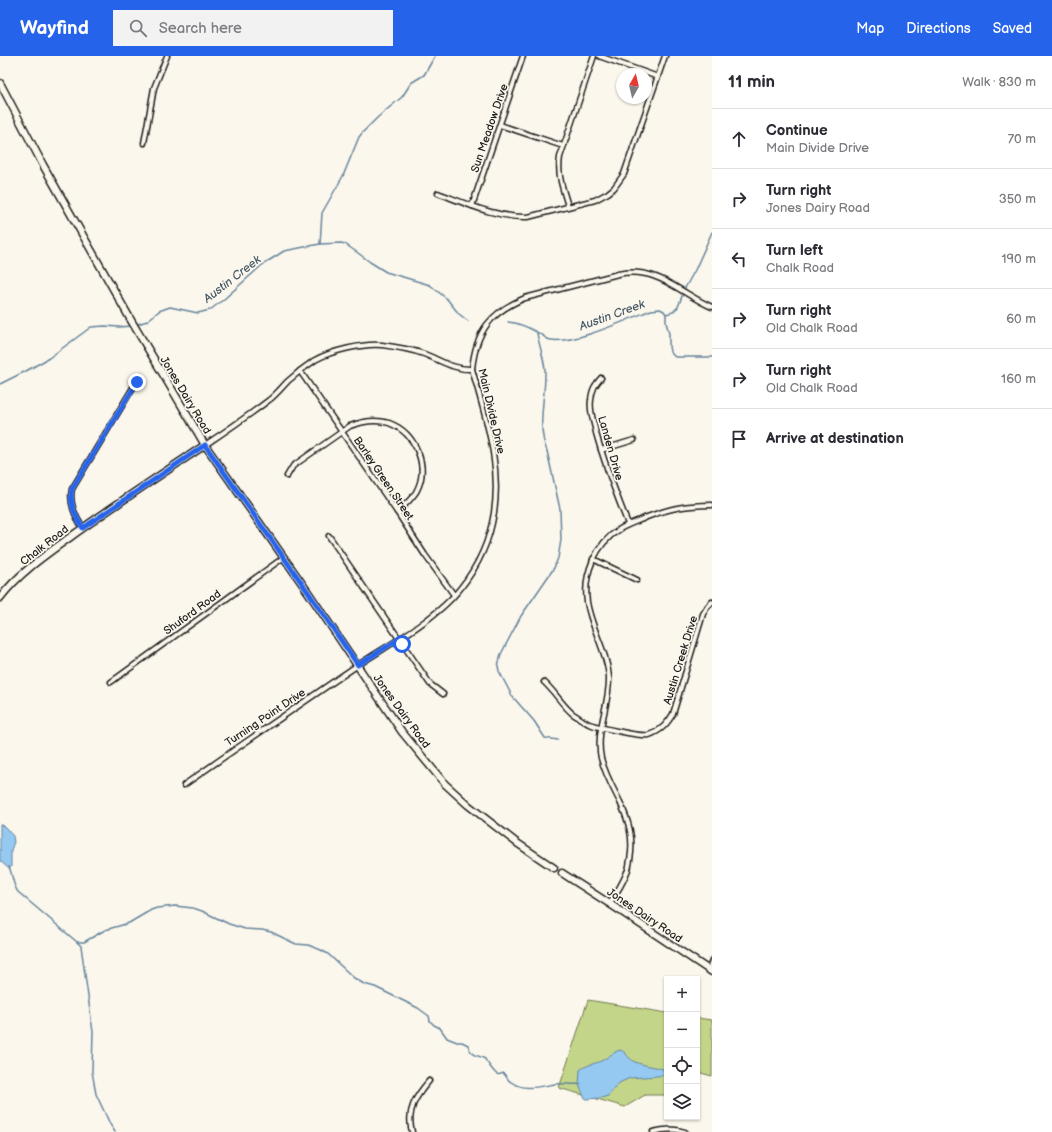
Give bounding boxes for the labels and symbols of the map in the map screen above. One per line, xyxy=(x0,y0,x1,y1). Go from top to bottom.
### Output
north arrow xyxy=(616,68,652,104)
street label: Sun Meadow Drive xyxy=(468,82,511,174)
water label: Austin Creek xyxy=(200,252,265,307)
water label: Austin Creek xyxy=(576,296,648,335)
street label: Jones Dairy Road xyxy=(157,354,214,436)
street label: Main Divide Drive xyxy=(475,367,508,456)
route end xyxy=(128,373,146,391)
street label: Landen Drive xyxy=(595,414,626,482)
street label: Barley Green Street xyxy=(351,434,417,523)
street label: Chalk Road xyxy=(18,523,71,568)
street label: Shuford Road xyxy=(161,587,223,638)
street label: Austin Creek Drive xyxy=(661,614,700,706)
route start xyxy=(393,635,411,653)
street label: Jones Dairy Road xyxy=(370,672,433,751)
street label: Turning Point Drive xyxy=(223,686,308,749)
street label: Jones Dairy Road xyxy=(605,885,685,945)

